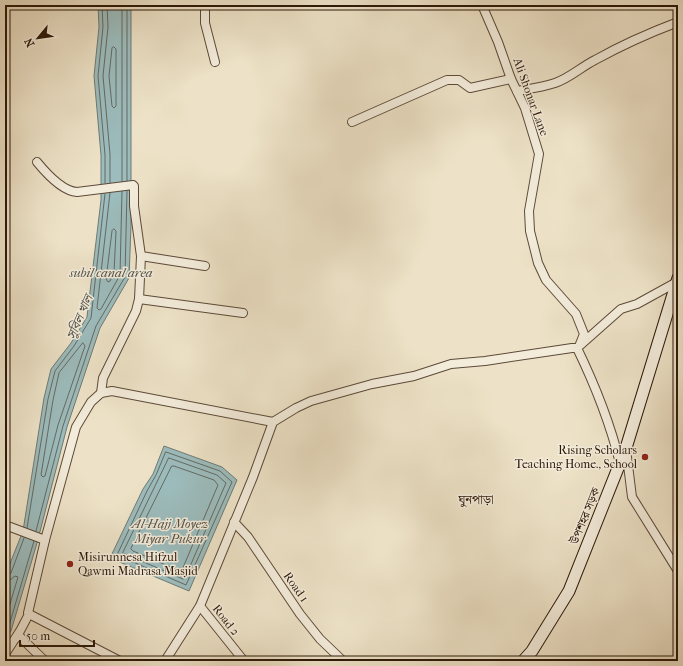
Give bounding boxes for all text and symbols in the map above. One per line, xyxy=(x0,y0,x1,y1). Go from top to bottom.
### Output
north arrow xyxy=(18,18,58,58)
text: N xyxy=(22,35,37,49)
street label: Ali Shonar Lane xyxy=(510,55,552,138)
water label: subil canal area xyxy=(68,265,153,280)
water label: সুবিল খাল xyxy=(63,290,97,342)
place label: Rising Scholars Teaching Home., School xyxy=(515,443,638,471)
marker: Rising Scholars Teaching Home., School xyxy=(640,452,650,462)
street label: উপশহর সড়ক xyxy=(565,484,603,547)
district label: ঘুনপাড়া xyxy=(457,492,494,508)
water label: Al-Hajj Moyez Miyar Pukur xyxy=(130,516,208,546)
place label: Misirunnesa Hifzul Qawmi Madrasa Masjid xyxy=(78,550,198,578)
marker: Misirunnesa Hifzul Qawmi Madrasa Masjid xyxy=(65,559,75,569)
street label: Road 1 xyxy=(281,569,311,605)
street label: Road 2 xyxy=(210,602,242,638)
scale bar xyxy=(20,622,94,648)
text: 50 m xyxy=(26,629,50,643)

